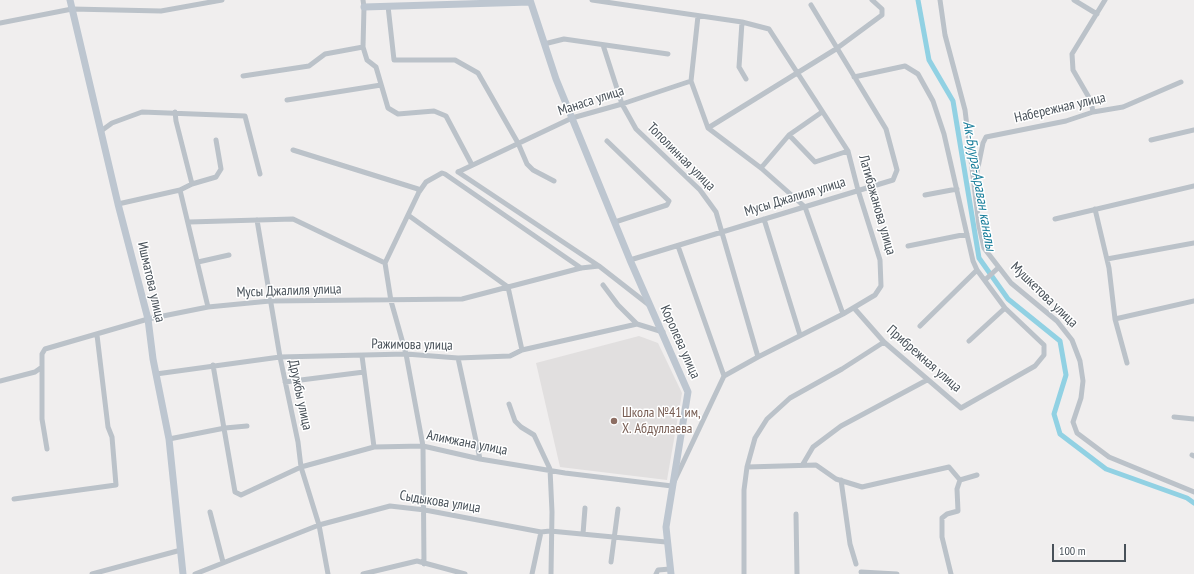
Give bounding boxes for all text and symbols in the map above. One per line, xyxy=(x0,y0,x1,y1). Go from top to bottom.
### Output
street label: Манаса улица xyxy=(556,82,626,120)
street label: Набережная улица xyxy=(1013,89,1107,127)
street label: Тополинная улица xyxy=(643,119,719,195)
water label: Ак-Буура-Араван каналы xyxy=(959,120,999,252)
street label: Латибажанова улица xyxy=(855,153,899,257)
street label: Мусы Джалиля улица xyxy=(742,174,848,220)
street label: Ишматова улица xyxy=(134,240,168,324)
street label: Мушкетова улица xyxy=(1007,259,1081,331)
street label: Мусы Джалиля улица xyxy=(236,281,342,301)
street label: Королева улица xyxy=(656,303,704,381)
street label: Прибрежная улица xyxy=(883,322,965,396)
street label: Ражимова улица xyxy=(371,336,453,354)
street label: Дружбы улица xyxy=(284,358,316,432)
place label: Школа №41 им, Х. Абдуллаева xyxy=(622,405,701,438)
marker: Школа №41 им, Х. Абдуллаева xyxy=(609,416,619,426)
street label: Алимжана улица xyxy=(425,427,509,459)
street label: Сыдыкова улица xyxy=(398,487,482,517)
scale bar xyxy=(1054,536,1128,562)
text: 100 m xyxy=(1059,543,1086,558)

